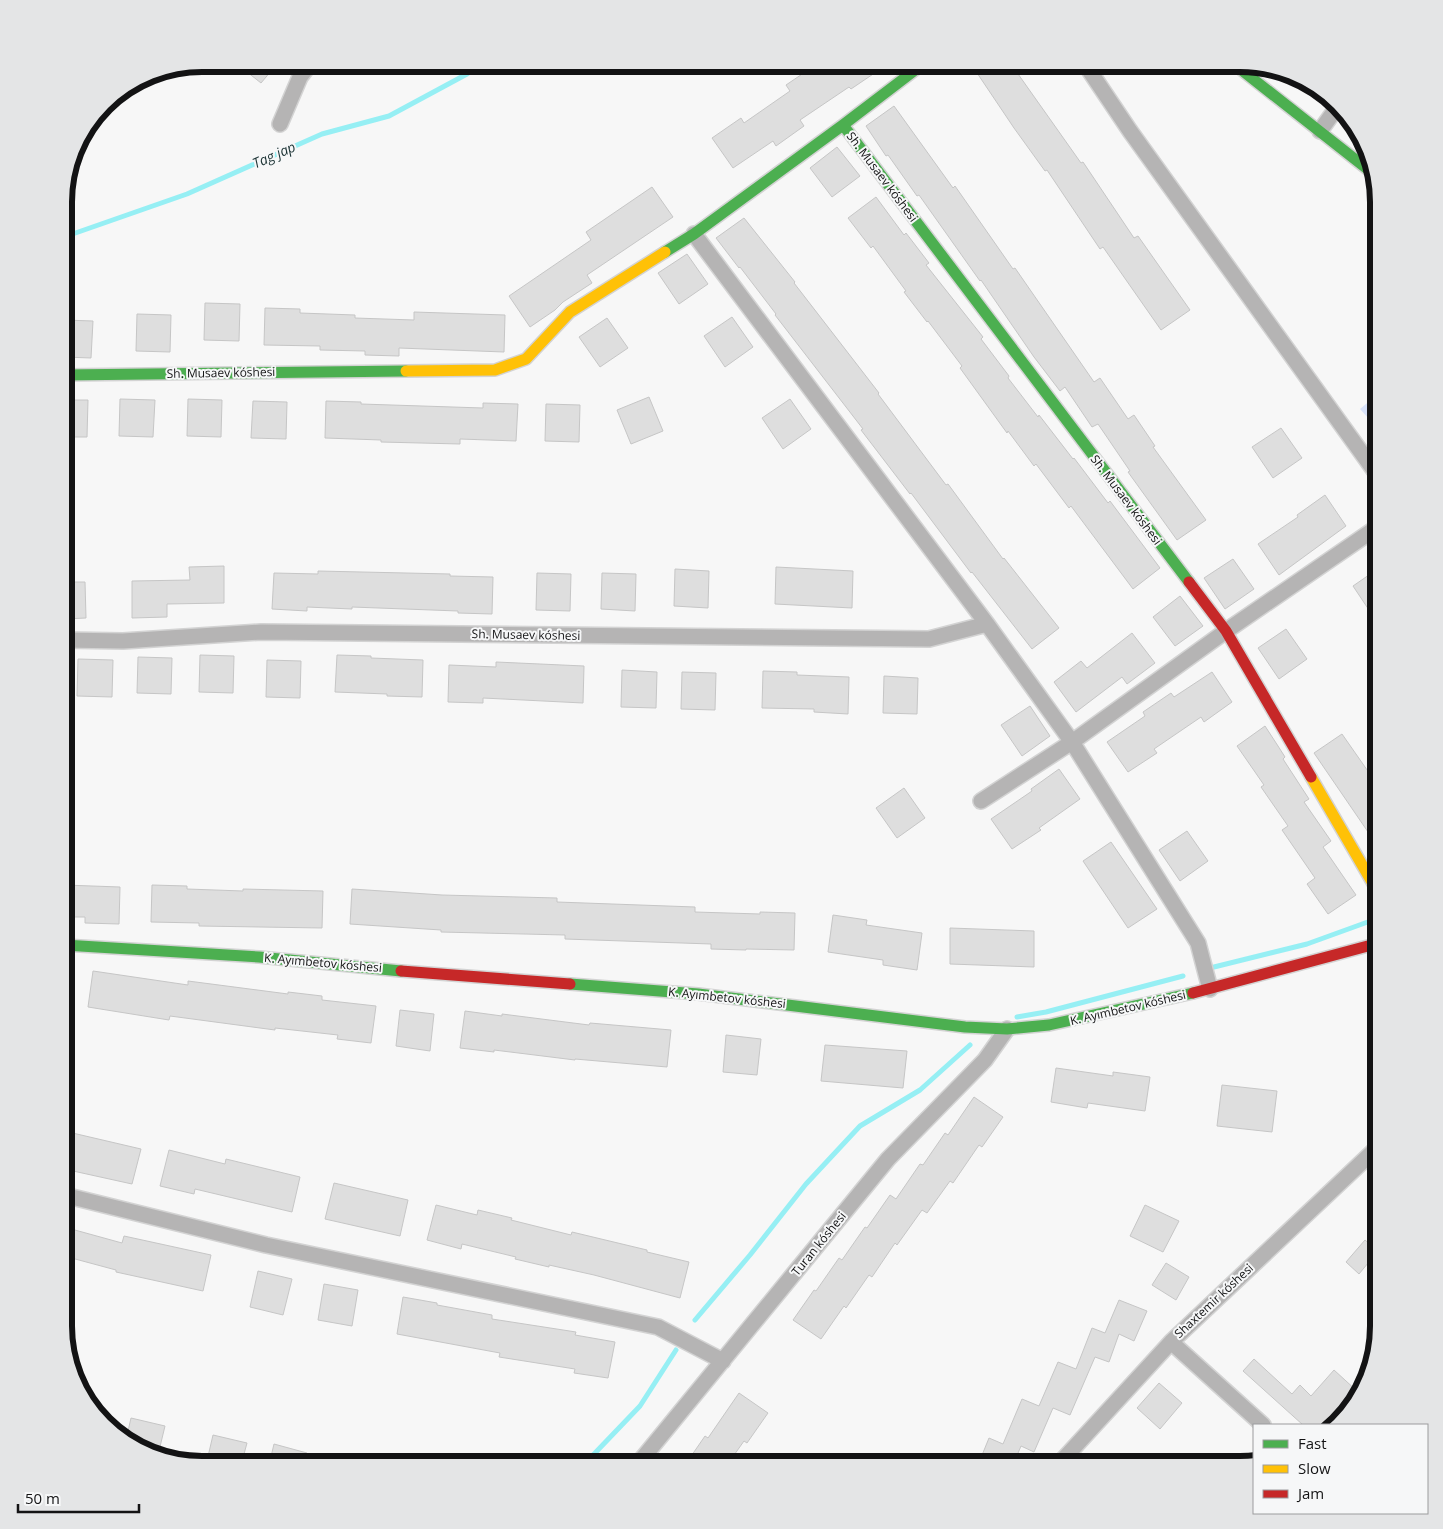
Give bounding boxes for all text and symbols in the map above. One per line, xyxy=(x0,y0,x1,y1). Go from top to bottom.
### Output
street label: Sh. Musaev kóshesi xyxy=(843,128,922,225)
water label: Tag jap xyxy=(249,137,298,172)
street label: Sh. Musaev kóshesi xyxy=(167,363,275,382)
street label: Sh. Musaev kóshesi xyxy=(1087,451,1166,548)
street label: Sh. Musaev kóshesi xyxy=(472,625,580,644)
street label: K. Ayımbetov kóshesi xyxy=(263,949,383,976)
street label: K. Ayımbetov kóshesi xyxy=(667,983,787,1012)
street label: K. Ayımbetov kóshesi xyxy=(1068,986,1187,1029)
street label: Turan kóshesi xyxy=(787,1208,850,1279)
street label: Shaxtemir kóshesi xyxy=(1171,1260,1257,1342)
legend xyxy=(1253,1424,1428,1514)
text: Fast xyxy=(1298,1433,1327,1453)
text: Slow xyxy=(1298,1458,1331,1478)
scale bar xyxy=(18,1482,139,1514)
text: Jam xyxy=(1296,1483,1324,1503)
text: 50 m xyxy=(25,1488,60,1508)

